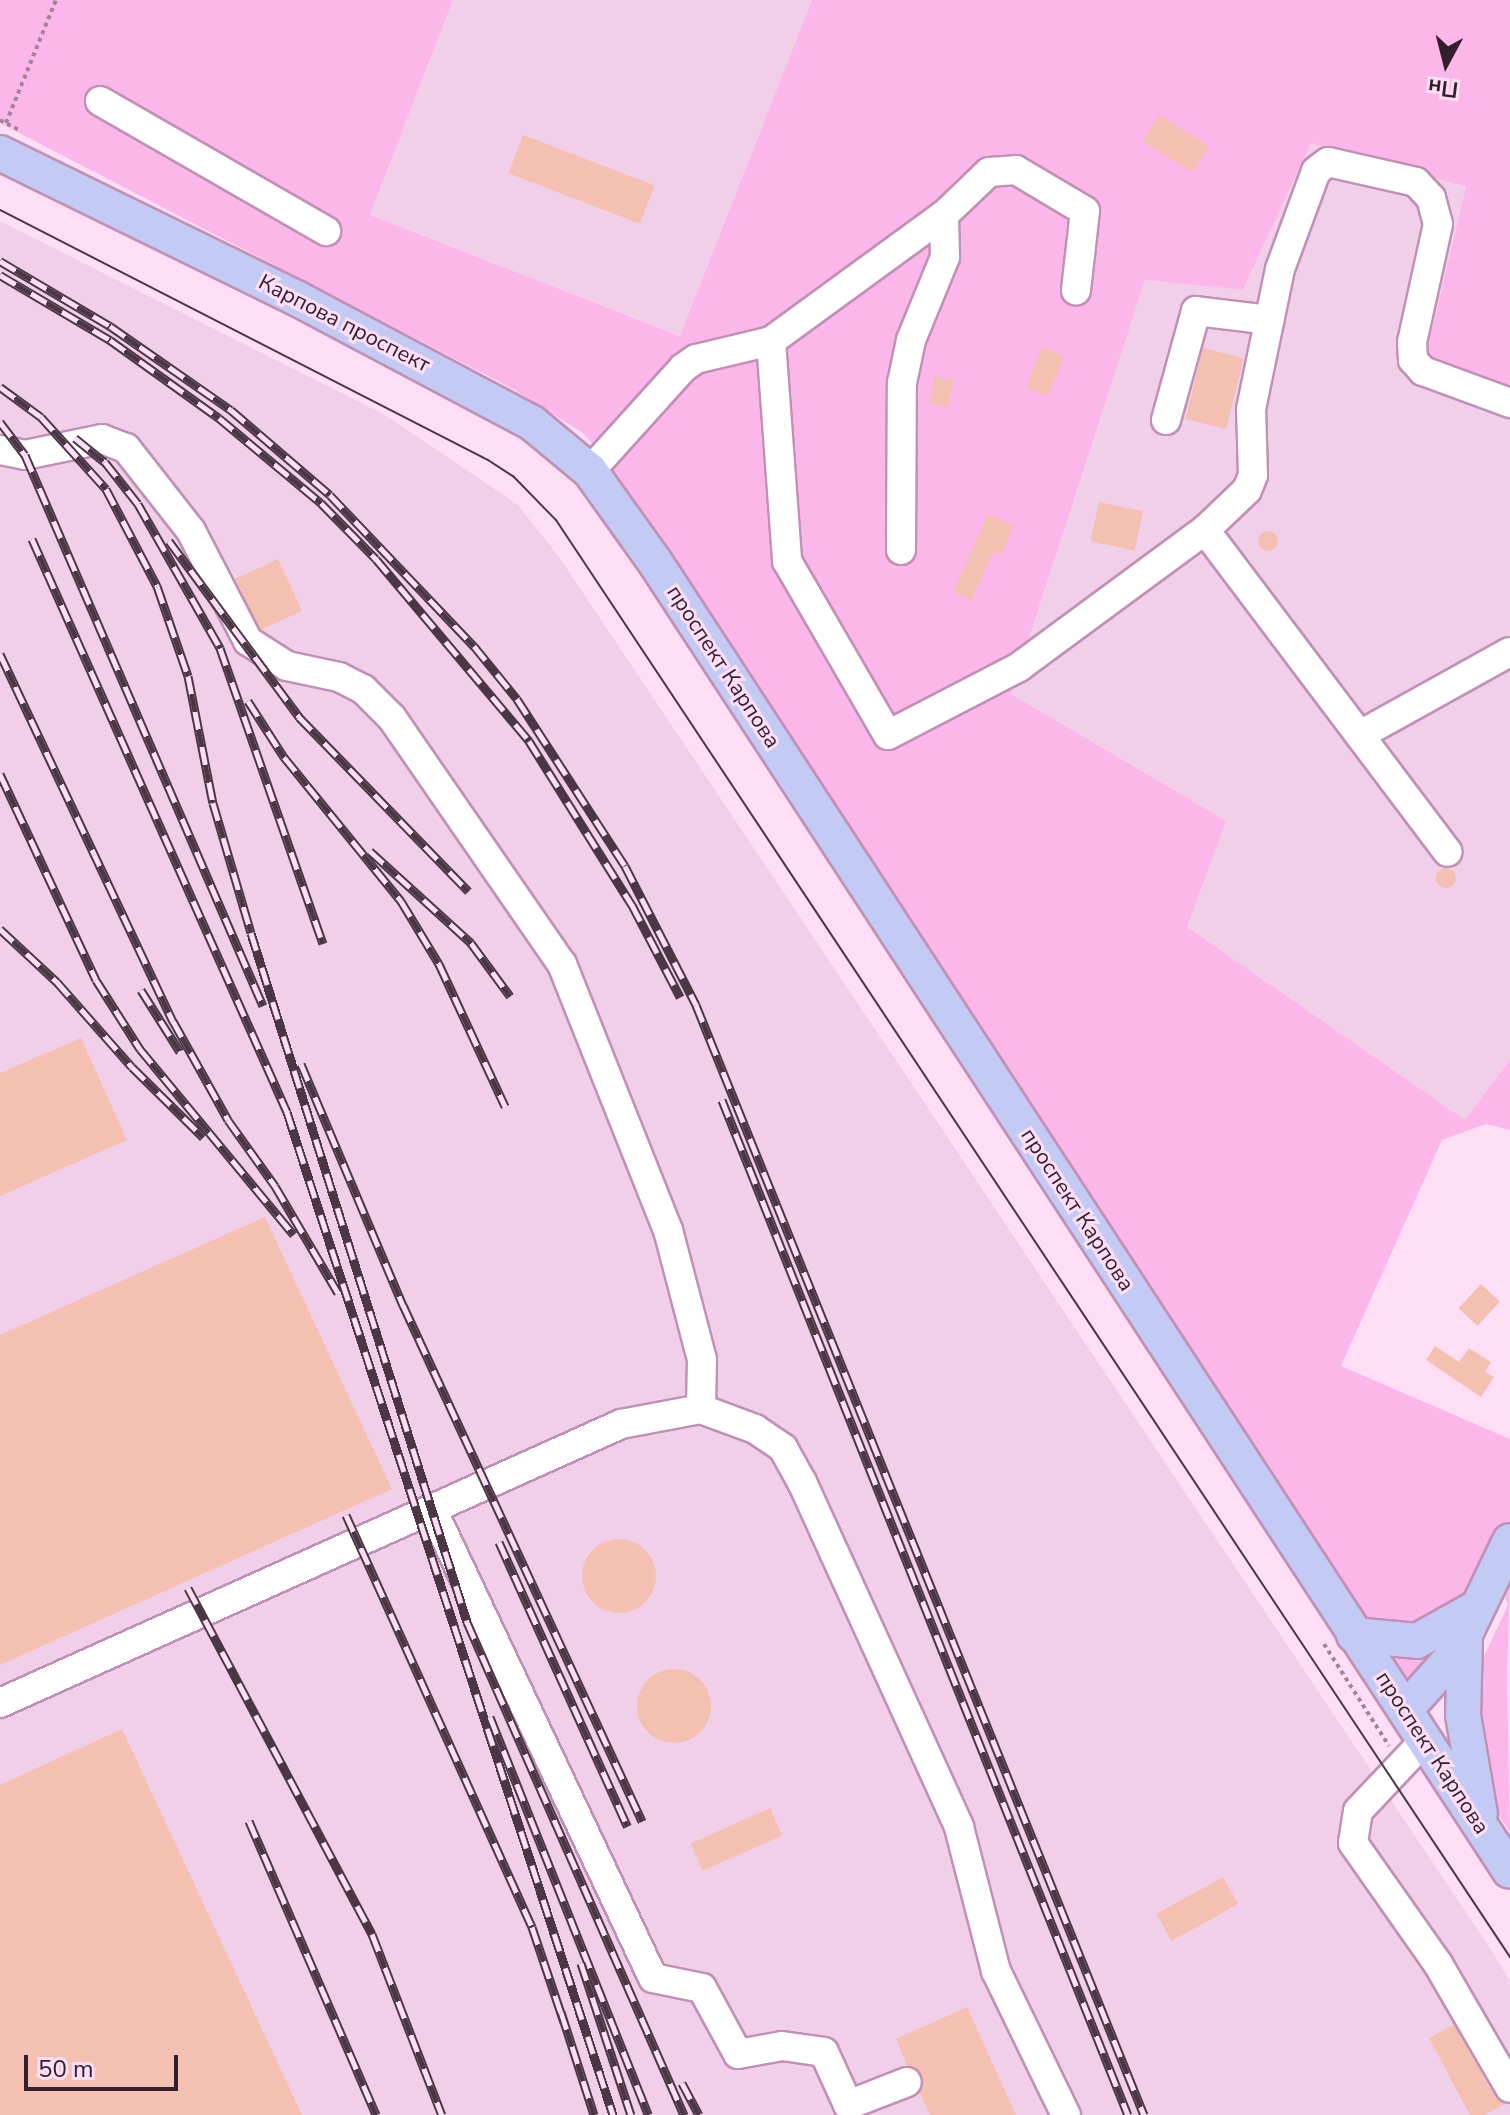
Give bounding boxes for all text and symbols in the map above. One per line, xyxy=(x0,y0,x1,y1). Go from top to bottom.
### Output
north arrow xyxy=(1406,24,1486,104)
text: Пн xyxy=(1426,71,1460,105)
street label: Карпова проспект xyxy=(254,269,434,379)
street label: проспект Карпова xyxy=(661,581,785,753)
street label: проспект Карпова xyxy=(1015,1124,1139,1296)
street label: проспект Карпова xyxy=(1370,1667,1494,1839)
scale bar xyxy=(28,2039,182,2089)
text: 50 m xyxy=(38,2053,94,2085)

